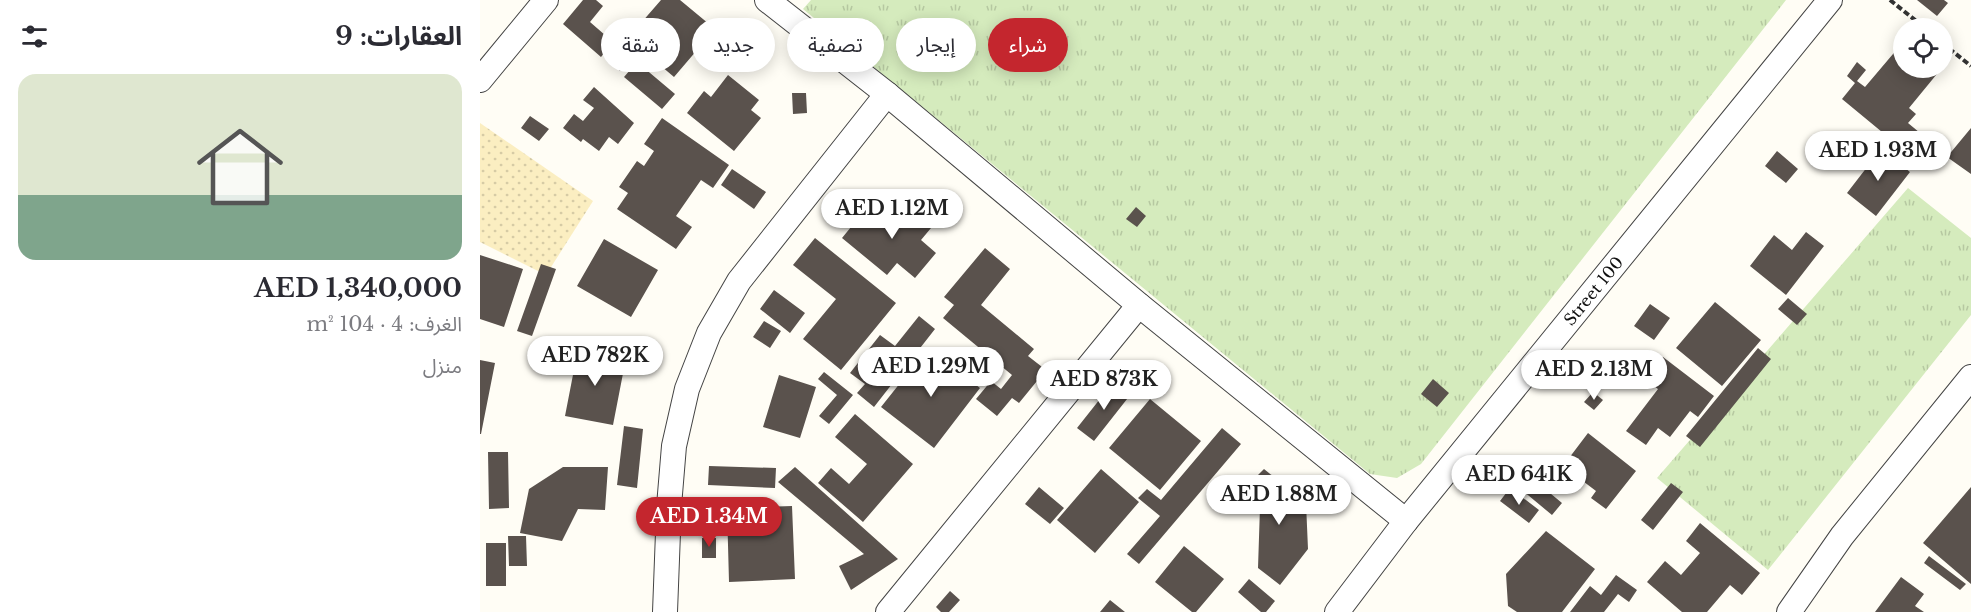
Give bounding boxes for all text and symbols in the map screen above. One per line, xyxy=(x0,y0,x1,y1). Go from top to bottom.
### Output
chip: شقة xyxy=(601,18,680,72)
chip: جديد xyxy=(692,18,775,72)
chip: تصفية xyxy=(787,18,884,72)
chip: إيجار xyxy=(896,18,976,72)
chip: شراء xyxy=(988,18,1068,72)
map controls xyxy=(1893,18,1953,78)
button: locate xyxy=(1893,18,1953,78)
icon: filters xyxy=(18,20,51,53)
text: العقارات: 9 xyxy=(335,20,462,52)
icon: home xyxy=(186,113,294,221)
pin: AED 1.93M xyxy=(1809,131,1947,182)
text: AED 1.93M xyxy=(1819,138,1937,162)
pin: AED 1.12M xyxy=(823,189,961,240)
text: AED 1.12M xyxy=(835,196,949,220)
street label: Street 100 xyxy=(1559,252,1627,329)
text: AED 1,340,000 xyxy=(254,272,462,304)
text: الغرف: 4 · 104 m² xyxy=(306,312,462,336)
pin: AED 782K xyxy=(533,336,657,387)
text: AED 782K xyxy=(541,343,649,367)
pin: AED 1.29M xyxy=(862,347,1000,398)
pin: AED 2.13M xyxy=(1525,350,1663,401)
text: منزل xyxy=(423,354,462,378)
text: AED 1.29M xyxy=(872,354,990,378)
text: AED 2.13M xyxy=(1535,357,1653,381)
pin: AED 873K xyxy=(1042,360,1166,411)
text: AED 873K xyxy=(1050,367,1158,391)
pin: AED 641K xyxy=(1457,455,1581,506)
text: AED 641K xyxy=(1465,462,1573,486)
pin: AED 1.88M xyxy=(1210,475,1348,526)
text: AED 1.88M xyxy=(1220,482,1338,506)
pin: AED 1.34M xyxy=(640,497,778,548)
text: AED 1.34M xyxy=(650,504,768,528)

